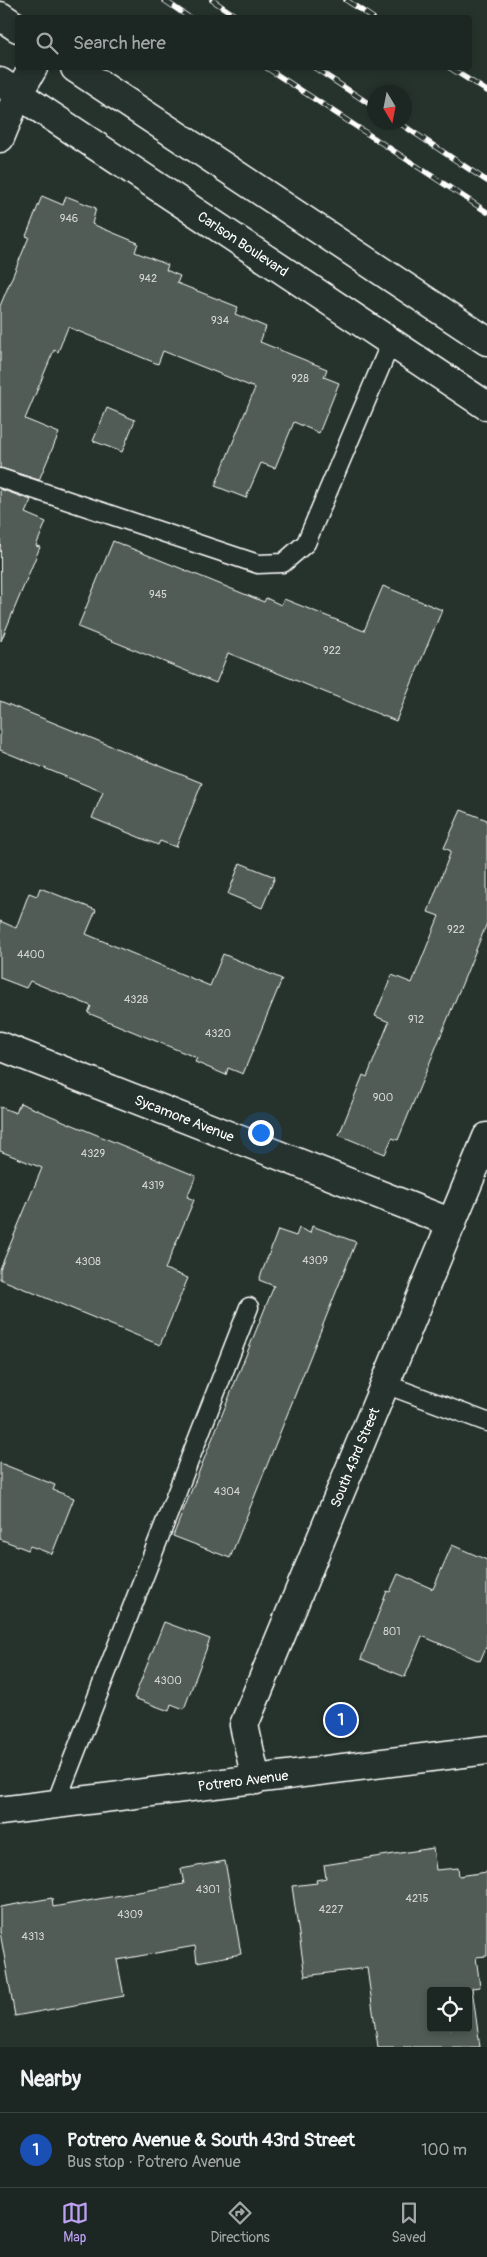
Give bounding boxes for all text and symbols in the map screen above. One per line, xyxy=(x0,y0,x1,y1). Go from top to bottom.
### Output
search box xyxy=(15,15,472,70)
icon: search xyxy=(33,29,61,57)
text: Search here xyxy=(73,31,166,55)
north arrow xyxy=(367,85,412,130)
street label: Carlson Boulevard xyxy=(195,207,292,280)
house number: 946 xyxy=(60,212,78,225)
house number: 942 xyxy=(139,272,157,285)
house number: 934 xyxy=(211,314,230,327)
house number: 928 xyxy=(291,372,309,385)
house number: 945 xyxy=(149,588,167,601)
house number: 922 xyxy=(323,644,341,657)
house number: 922 xyxy=(447,923,465,936)
house number: 4400 xyxy=(17,948,45,961)
house number: 4328 xyxy=(124,993,149,1006)
house number: 912 xyxy=(408,1013,424,1026)
house number: 4320 xyxy=(205,1027,231,1040)
street label: Sycamore Avenue xyxy=(132,1091,237,1145)
house number: 900 xyxy=(373,1091,393,1104)
your location xyxy=(248,1120,274,1146)
house number: 4329 xyxy=(81,1147,105,1160)
house number: 4319 xyxy=(142,1179,165,1192)
house number: 4309 xyxy=(302,1254,328,1267)
house number: 4308 xyxy=(75,1255,101,1268)
street label: South 43rd Street xyxy=(326,1404,383,1510)
house number: 4304 xyxy=(214,1485,241,1498)
house number: 801 xyxy=(383,1625,401,1638)
house number: 4300 xyxy=(154,1674,182,1687)
pin: 1 xyxy=(325,1701,357,1739)
street label: Potrero Avenue xyxy=(197,1766,289,1795)
house number: 4301 xyxy=(196,1883,220,1896)
house number: 4215 xyxy=(406,1892,428,1905)
house number: 4227 xyxy=(319,1903,343,1916)
house number: 4309 xyxy=(117,1908,143,1921)
house number: 4313 xyxy=(22,1930,44,1943)
map controls xyxy=(427,1987,472,2032)
button: locate xyxy=(427,1987,472,2032)
text: Nearby xyxy=(20,2066,81,2093)
text: Potrero Avenue & South 43rd Street xyxy=(67,2128,355,2152)
text: 1 xyxy=(33,2140,39,2160)
text: 100 m xyxy=(421,2140,467,2160)
text: Bus stop · Potrero Avenue xyxy=(67,2152,241,2172)
tab: Map xyxy=(61,2199,89,2246)
tab: Directions xyxy=(210,2199,270,2246)
tab: Saved xyxy=(391,2199,426,2246)

